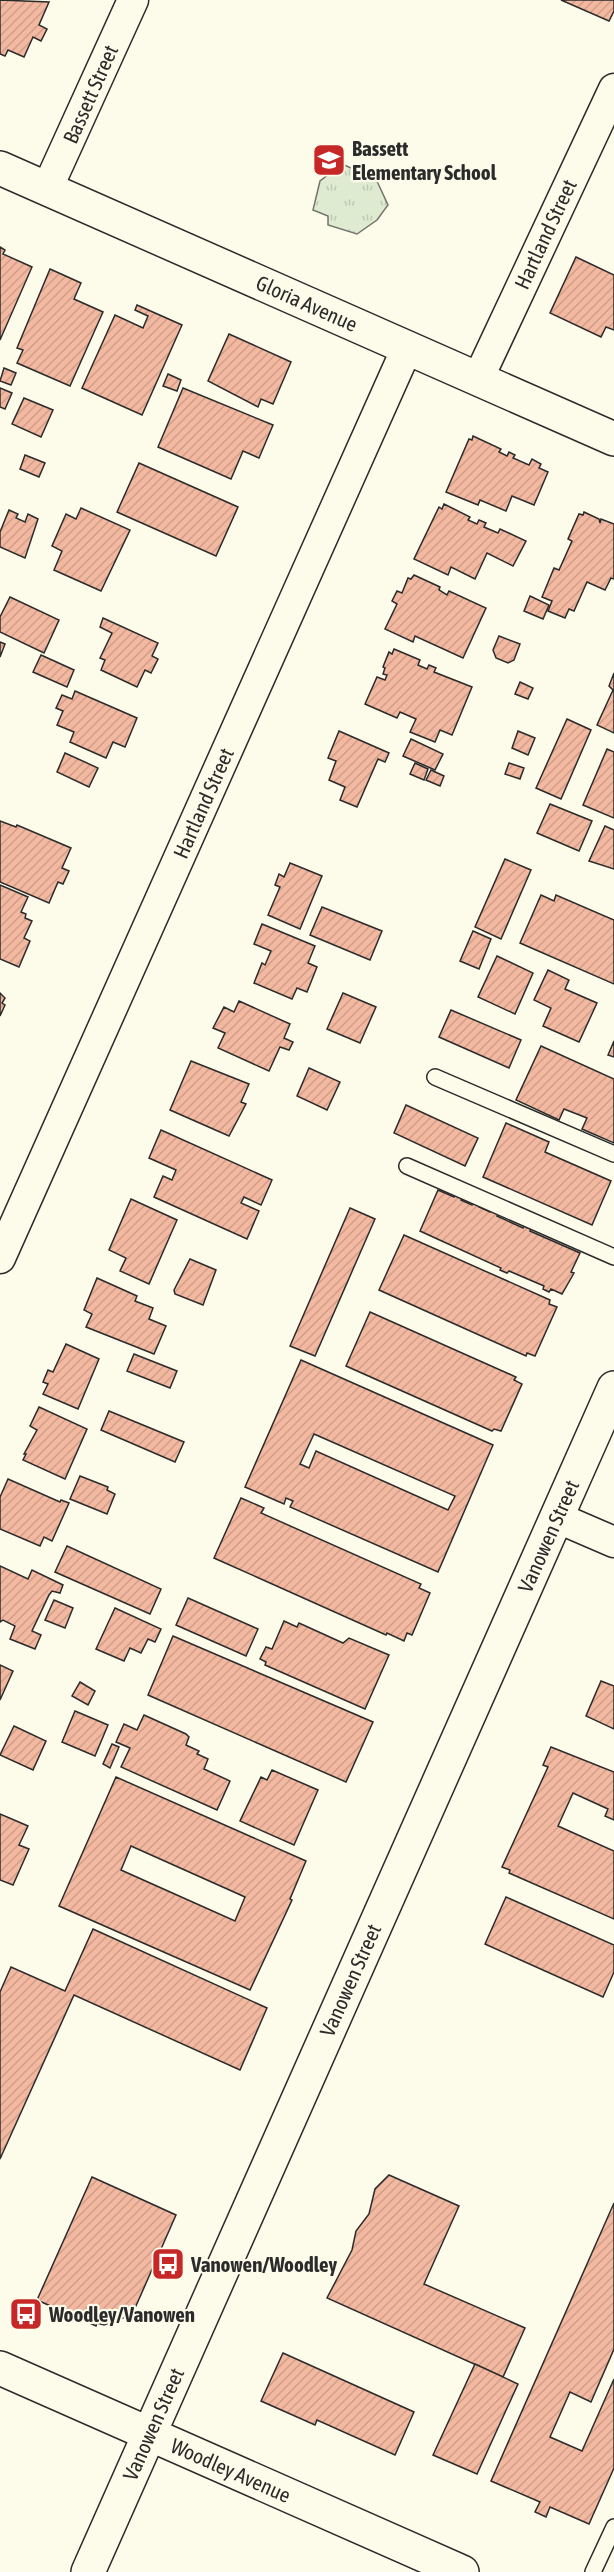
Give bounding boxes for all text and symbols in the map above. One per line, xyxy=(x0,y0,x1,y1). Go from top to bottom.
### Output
street label: Bassett Street xyxy=(58,41,122,147)
place label: Bassett Elementary School xyxy=(352,136,497,184)
school or university icon: Bassett Elementary School xyxy=(311,142,347,178)
street label: Hartland Street xyxy=(509,175,581,293)
street label: Gloria Avenue xyxy=(253,270,361,336)
street label: Hartland Street xyxy=(168,744,238,862)
street label: Vanowen Street xyxy=(513,1476,583,1596)
street label: Vanowen Street xyxy=(315,1920,385,2040)
bus stop icon: Vanowen/Woodley xyxy=(150,2246,186,2282)
place label: Vanowen/Woodley xyxy=(190,2252,337,2276)
bus stop icon: Woodley/Vanowen xyxy=(8,2296,44,2332)
place label: Woodley/Vanowen xyxy=(48,2302,195,2326)
street label: Vanowen Street xyxy=(118,2364,188,2484)
street label: Woodley Avenue xyxy=(167,2433,295,2507)

